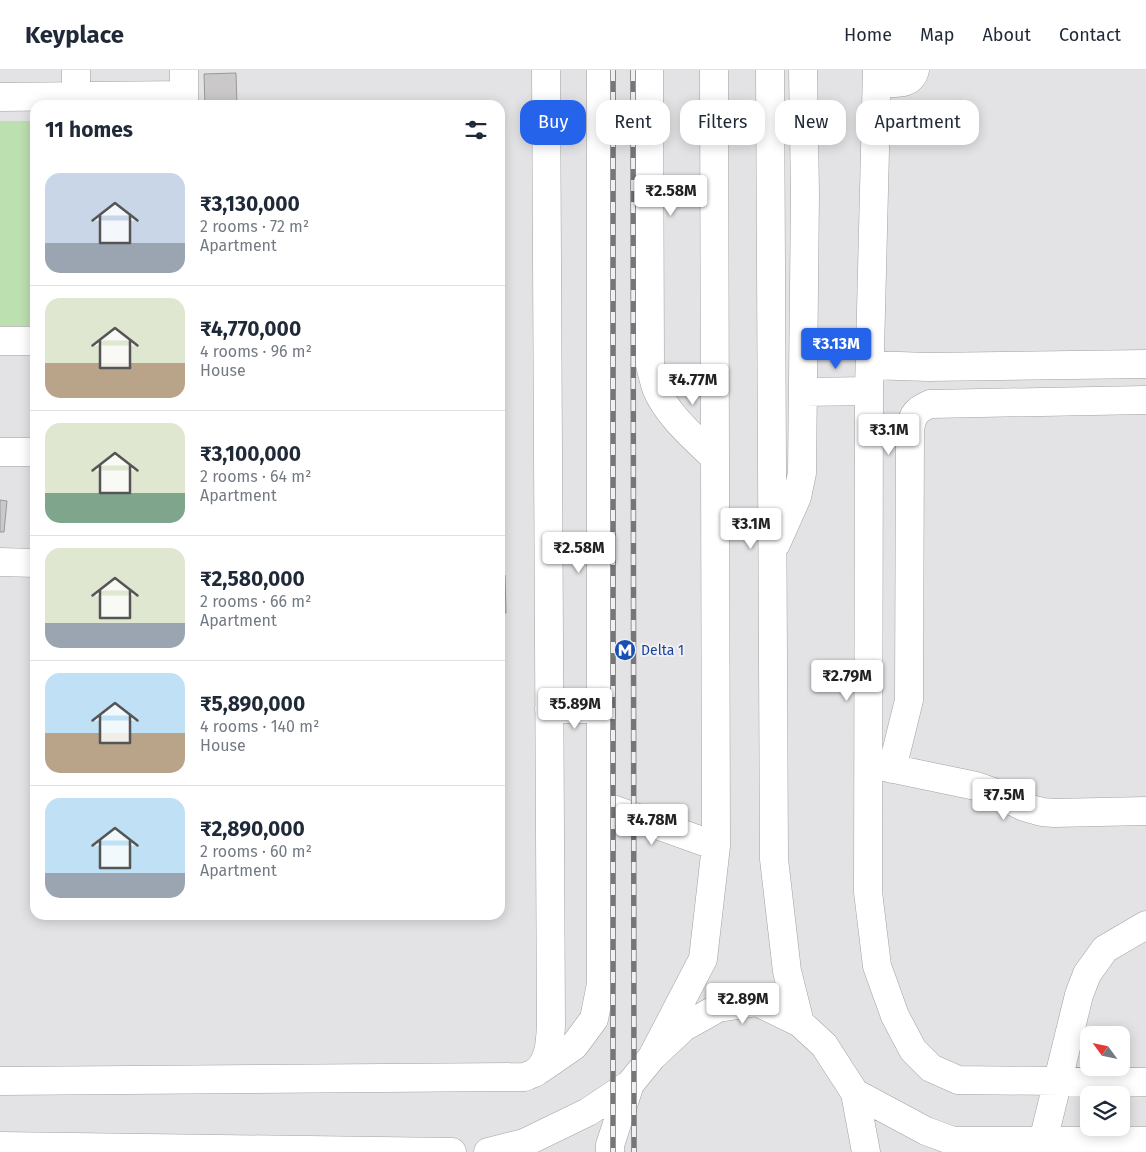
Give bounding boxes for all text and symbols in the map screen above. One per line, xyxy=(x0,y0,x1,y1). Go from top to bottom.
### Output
text: Keyplace xyxy=(25,21,124,49)
text: Home xyxy=(844,24,892,46)
text: Map xyxy=(920,24,954,46)
text: About xyxy=(982,24,1031,46)
text: Contact xyxy=(1059,24,1121,46)
chip: Buy xyxy=(520,100,586,145)
chip: Rent xyxy=(596,100,670,145)
chip: Filters xyxy=(680,100,765,145)
chip: New xyxy=(775,100,846,145)
chip: Apartment xyxy=(856,100,979,145)
icon: filters xyxy=(462,116,490,144)
text: 11 homes xyxy=(45,117,133,143)
pin: ₹2.58M xyxy=(630,174,712,217)
text: ₹2.58M xyxy=(645,181,697,200)
text: ₹3,130,000 xyxy=(200,191,300,217)
icon: home xyxy=(85,193,145,253)
text: 2 rooms · 72 m² xyxy=(200,217,309,236)
text: Apartment xyxy=(200,236,277,255)
text: ₹4,770,000 xyxy=(200,316,301,342)
icon: home xyxy=(85,318,145,378)
pin: ₹3.13M xyxy=(795,328,877,370)
text: ₹3.13M xyxy=(812,334,860,353)
text: 4 rooms · 96 m² xyxy=(200,342,312,361)
text: House xyxy=(200,361,246,380)
pin: ₹4.77M xyxy=(652,364,734,406)
text: ₹4.77M xyxy=(669,370,717,389)
pin: ₹3.1M xyxy=(854,414,924,456)
text: ₹3.1M xyxy=(869,420,909,439)
text: ₹3,100,000 xyxy=(200,441,301,467)
icon: home xyxy=(85,443,145,503)
text: 2 rooms · 64 m² xyxy=(200,467,311,486)
text: Apartment xyxy=(200,486,277,505)
pin: ₹3.1M xyxy=(716,508,786,550)
text: ₹3.1M xyxy=(731,514,771,533)
pin: ₹2.58M xyxy=(538,532,620,574)
text: ₹2.58M xyxy=(553,538,605,557)
text: ₹2,580,000 xyxy=(200,566,305,592)
icon: home xyxy=(85,568,145,628)
text: 2 rooms · 66 m² xyxy=(200,592,311,611)
text: Apartment xyxy=(200,611,277,630)
metro station icon: Delta 1 xyxy=(613,638,637,662)
place label: Delta 1 xyxy=(641,642,684,659)
pin: ₹2.79M xyxy=(806,660,888,702)
text: ₹2.79M xyxy=(822,666,872,685)
pin: ₹5.89M xyxy=(534,688,616,730)
text: ₹5,890,000 xyxy=(200,691,305,717)
icon: home xyxy=(85,693,145,753)
text: ₹5.89M xyxy=(549,694,601,713)
text: 4 rooms · 140 m² xyxy=(200,717,319,736)
text: House xyxy=(200,736,246,755)
pin: ₹7.5M xyxy=(969,778,1039,821)
text: ₹7.5M xyxy=(983,785,1025,804)
pin: ₹4.78M xyxy=(611,804,693,846)
text: ₹4.78M xyxy=(627,810,677,829)
text: ₹2,890,000 xyxy=(200,816,305,842)
icon: home xyxy=(85,818,145,878)
text: 2 rooms · 60 m² xyxy=(200,842,312,861)
text: Apartment xyxy=(200,861,277,880)
pin: ₹2.89M xyxy=(702,982,784,1025)
text: ₹2.89M xyxy=(717,989,769,1008)
north arrow xyxy=(1080,1026,1130,1076)
map controls xyxy=(1080,1026,1130,1136)
button: layers xyxy=(1080,1086,1130,1136)

